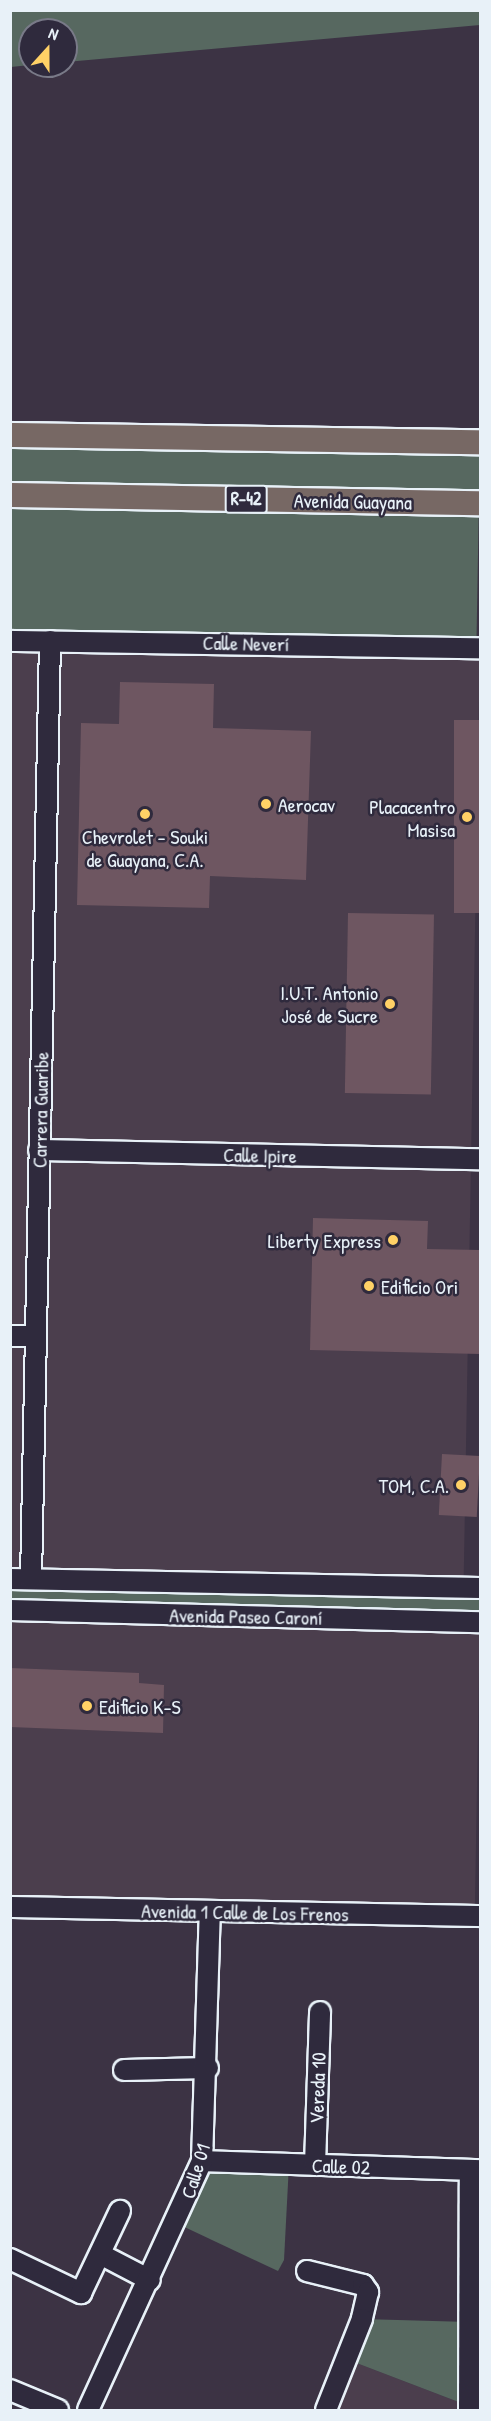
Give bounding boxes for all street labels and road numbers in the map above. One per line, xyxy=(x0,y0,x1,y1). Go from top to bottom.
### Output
road number: R-42 xyxy=(224,484,268,514)
street label: Avenida Guayana xyxy=(294,488,412,514)
street label: Calle Neverí xyxy=(202,630,290,656)
street label: Carrera Guaribe xyxy=(27,1052,53,1168)
street label: Calle Ipire xyxy=(223,1142,297,1168)
street label: Avenida Paseo Caroní xyxy=(169,1603,323,1629)
street label: Avenida 1 Calle de Los Frenos xyxy=(141,1898,349,1926)
street label: Vereda 10 xyxy=(304,2052,330,2124)
street label: Calle 01 xyxy=(175,2141,215,2201)
street label: Calle 02 xyxy=(311,2153,371,2179)

